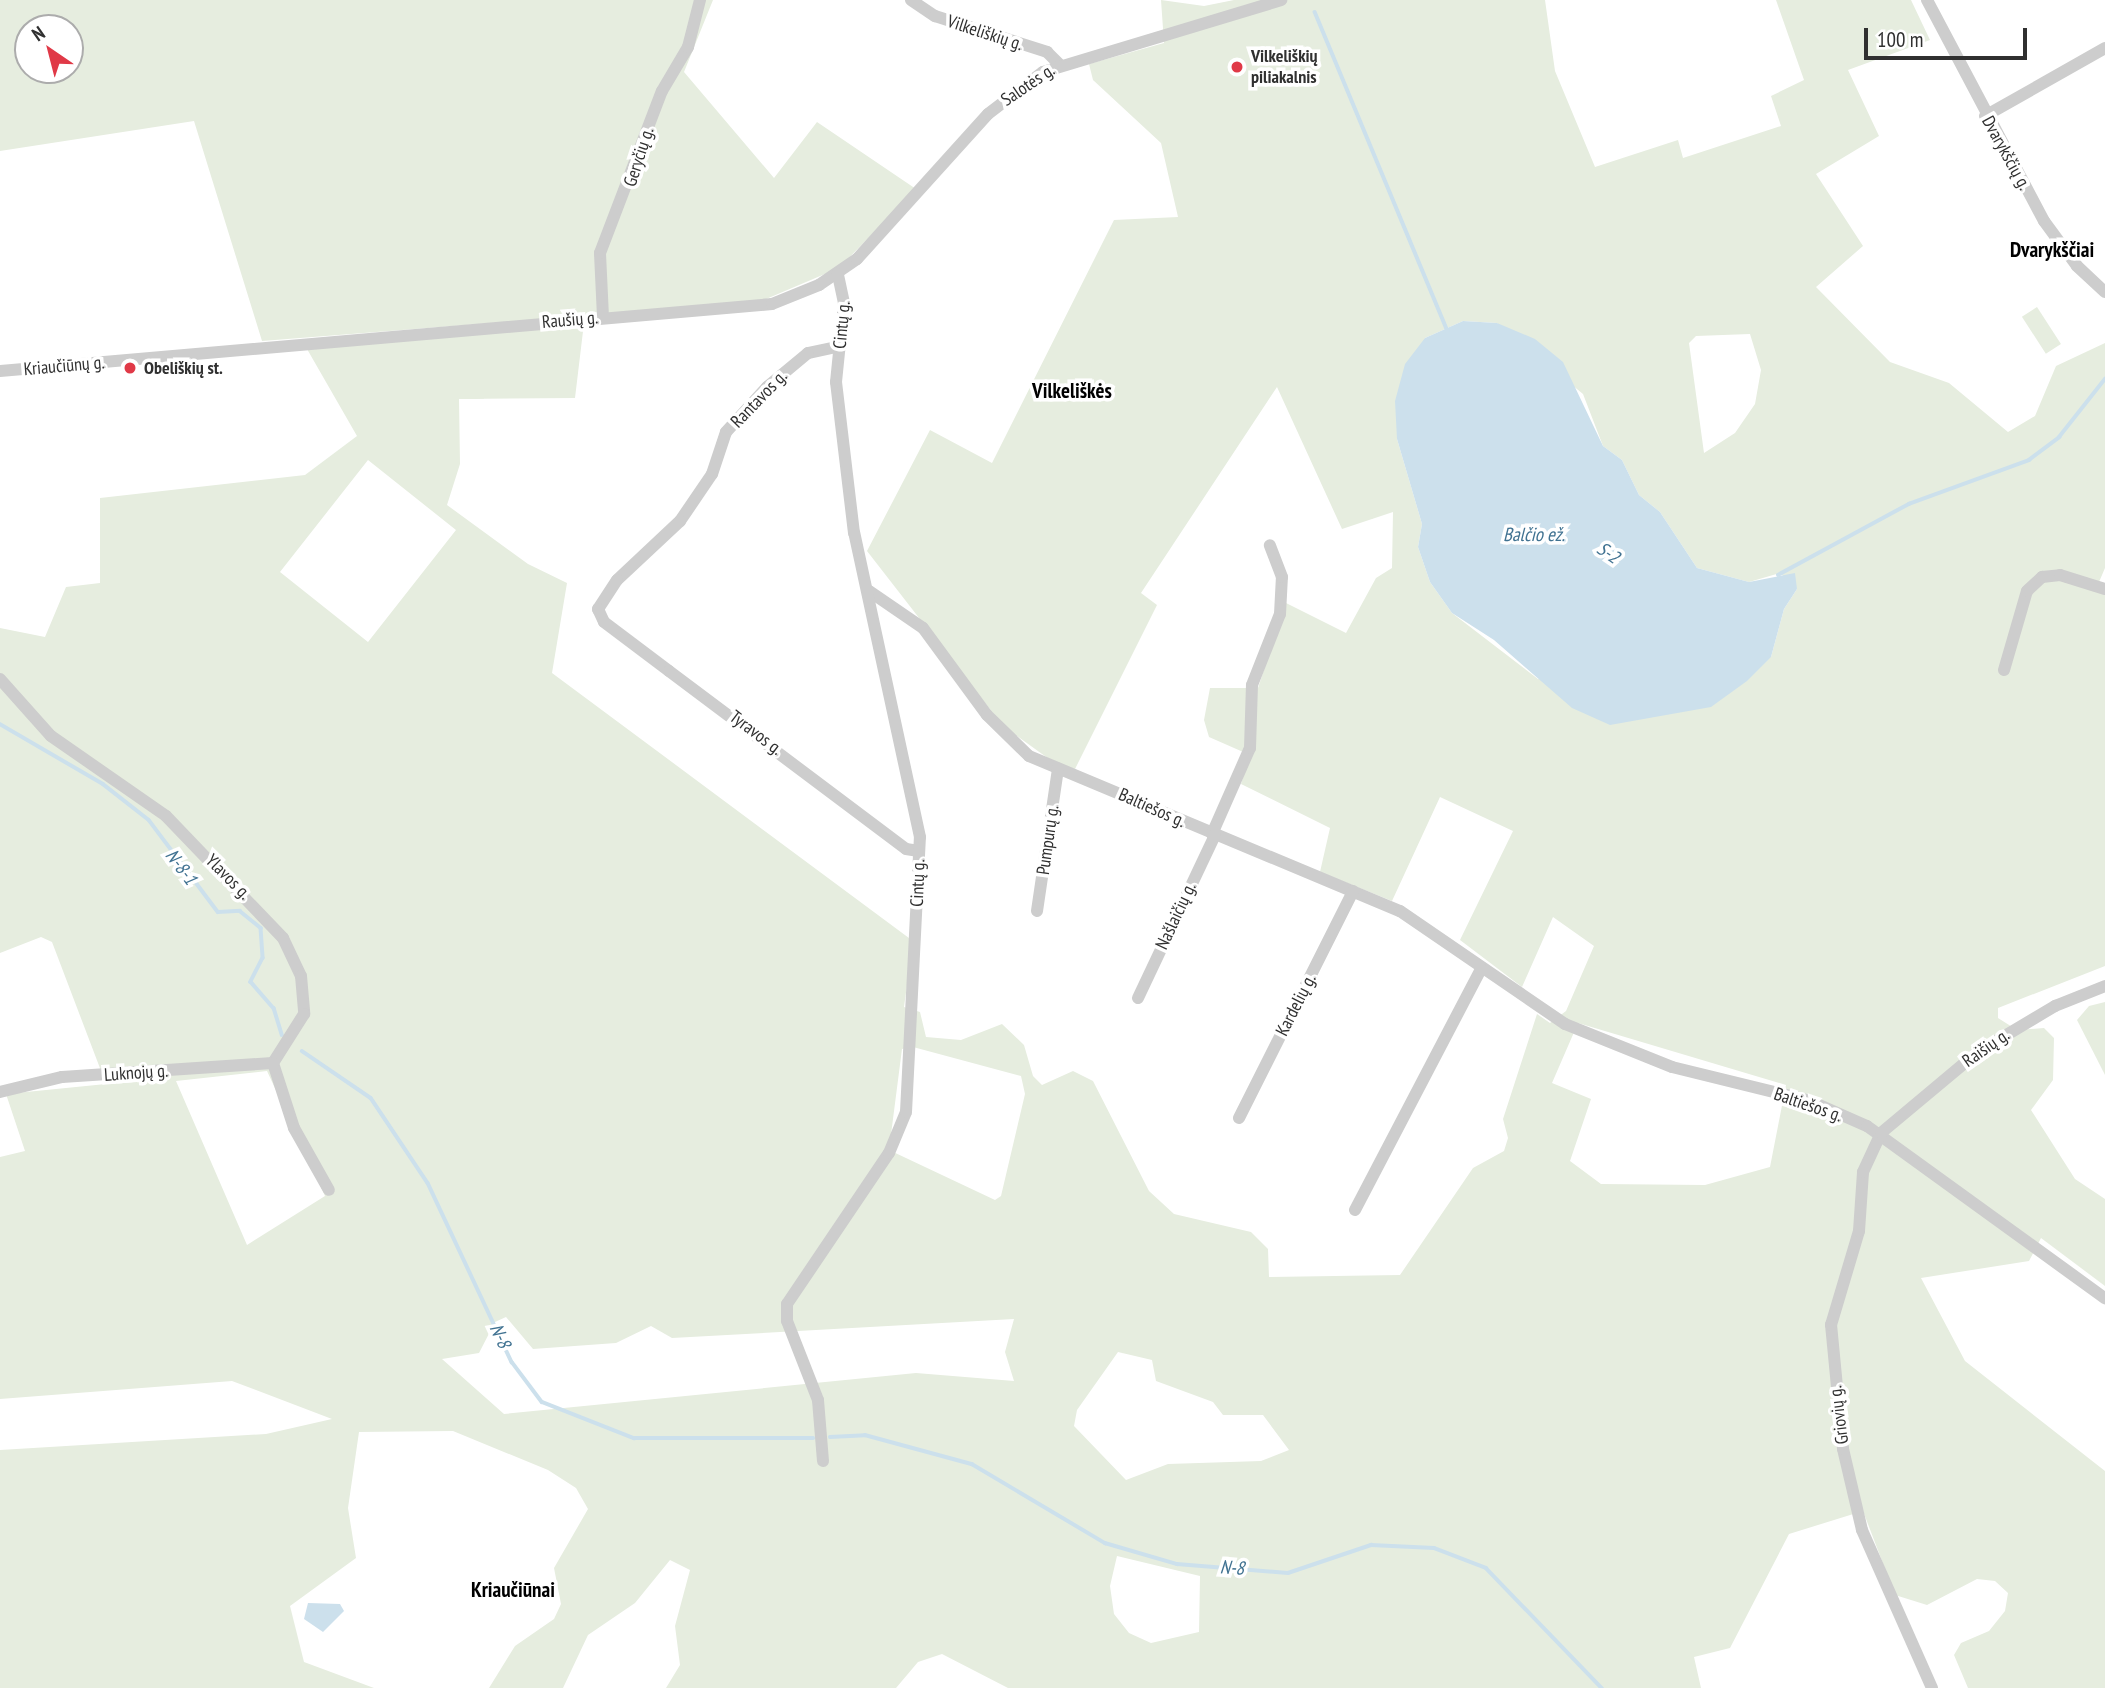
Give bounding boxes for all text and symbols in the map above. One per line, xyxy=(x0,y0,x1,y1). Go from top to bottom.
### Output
street label: Vilkeliškių g. xyxy=(944,11,1026,55)
north arrow xyxy=(14,14,84,84)
scale bar xyxy=(1867,14,2030,58)
text: N xyxy=(27,21,49,46)
text: 100 m xyxy=(1877,26,1923,53)
place label: Vilkeliškių piliakalnis xyxy=(1251,46,1318,88)
street label: Salotės g. xyxy=(997,59,1059,111)
marker: Vilkeliškių piliakalnis xyxy=(1229,59,1245,75)
street label: Dvarykščių g. xyxy=(1977,112,2035,194)
street label: Geryčių g. xyxy=(619,125,659,189)
district label: Dvarykščiai xyxy=(2010,237,2094,263)
street label: Cintų g. xyxy=(829,300,855,350)
street label: Raušių g. xyxy=(541,307,599,333)
street label: Kriaučiūnų g. xyxy=(23,352,105,380)
place label: Obeliškių st. xyxy=(144,357,223,379)
marker: Obeliškių st. xyxy=(122,360,138,376)
street label: Rantavos g. xyxy=(726,366,792,432)
district label: Vilkeliškės xyxy=(1032,378,1112,404)
water label: Balčio ež. xyxy=(1503,524,1565,546)
water label: S-2 xyxy=(1592,537,1624,569)
street label: Tyravos g. xyxy=(725,706,787,760)
street label: Baltiešos g. xyxy=(1115,784,1189,832)
street label: Pumpurų g. xyxy=(1032,804,1064,876)
water label: N-8-1 xyxy=(160,845,202,889)
street label: Ylavos g. xyxy=(201,850,255,904)
street label: Cintų g. xyxy=(906,859,930,907)
street label: Našlaičių g. xyxy=(1151,879,1201,953)
street label: Kardelių g. xyxy=(1271,970,1321,1040)
street label: Raišių g. xyxy=(1958,1024,2014,1072)
street label: Luknojų g. xyxy=(103,1060,169,1086)
street label: Baltiešos g. xyxy=(1771,1083,1845,1127)
water label: N-8 xyxy=(485,1320,515,1352)
street label: Griovių g. xyxy=(1825,1385,1853,1445)
water label: N-8 xyxy=(1219,1556,1245,1580)
district label: Kriaučiūnai xyxy=(471,1577,555,1603)

